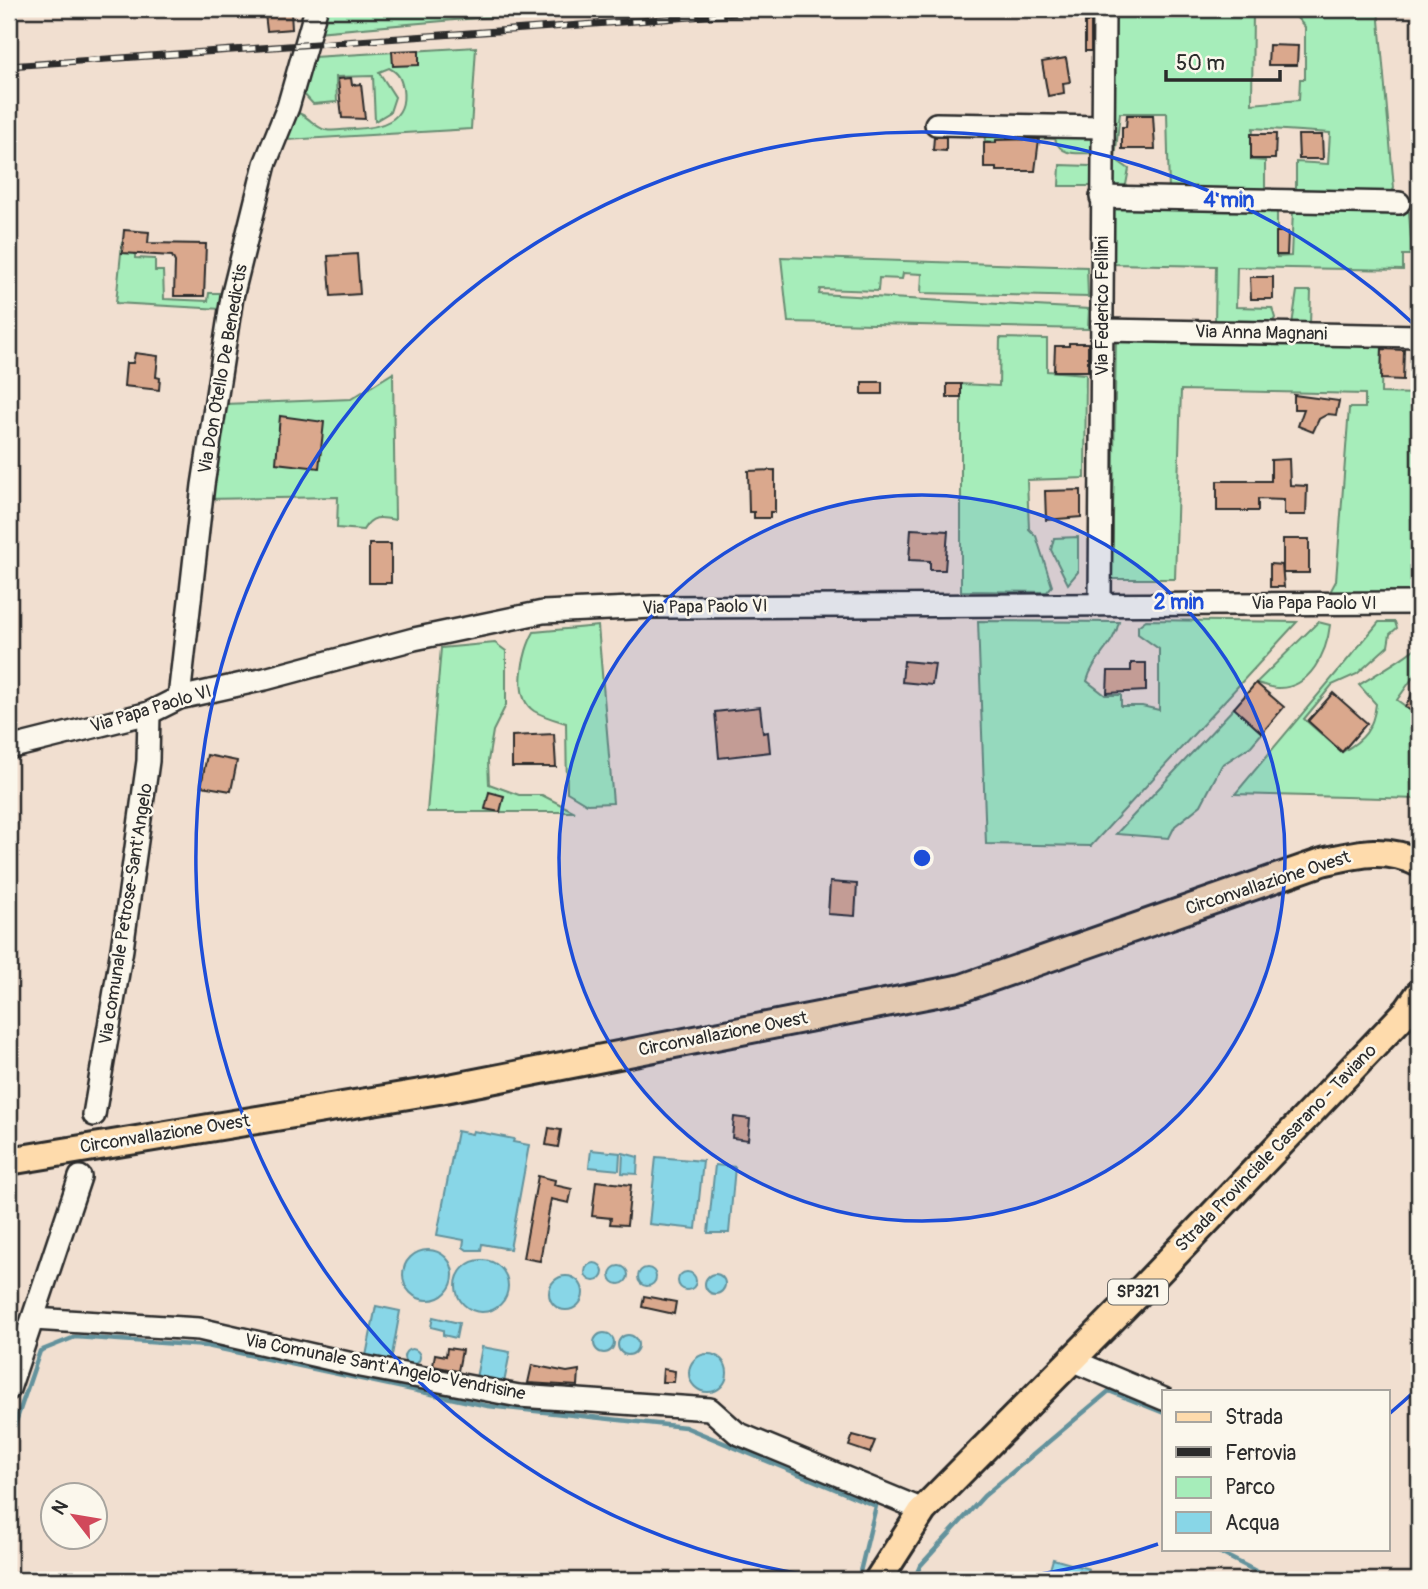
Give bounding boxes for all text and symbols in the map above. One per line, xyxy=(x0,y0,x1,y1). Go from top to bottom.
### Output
scale bar xyxy=(1166,38,1279,82)
text: 50 m xyxy=(1176,50,1225,77)
text: 4 min xyxy=(1204,187,1255,214)
street label: Via Federico Fellini xyxy=(1091,236,1114,376)
street label: Via Don Otello De Benedictis xyxy=(193,262,253,476)
street label: Via Anna Magnani xyxy=(1195,320,1327,346)
text: 2 min xyxy=(1154,589,1204,616)
street label: Via Papa Paolo VI xyxy=(1251,592,1377,615)
street label: Via Papa Paolo VI xyxy=(642,594,768,620)
street label: Via Papa Paolo VI xyxy=(88,680,214,738)
street label: Via comunale Petrose-Sant'Angelo xyxy=(94,781,158,1046)
street label: Circonvallazione Ovest xyxy=(1183,845,1354,920)
centre of rings xyxy=(910,846,934,870)
street label: Circonvallazione Ovest xyxy=(637,1006,810,1062)
street label: Strada Provinciale Casarano - Taviano xyxy=(1170,1039,1382,1257)
street label: Circonvallazione Ovest xyxy=(78,1109,252,1159)
road number: SP321 xyxy=(1108,1280,1168,1304)
street label: Via Comunale Sant'Angelo-Vendrisine xyxy=(243,1328,528,1406)
legend xyxy=(1162,1390,1390,1550)
text: Strada xyxy=(1225,1404,1283,1431)
text: Ferrovia xyxy=(1225,1440,1296,1467)
text: Parco xyxy=(1225,1474,1275,1501)
north arrow xyxy=(38,1480,108,1550)
text: N xyxy=(47,1496,74,1519)
text: Acqua xyxy=(1225,1510,1279,1537)

